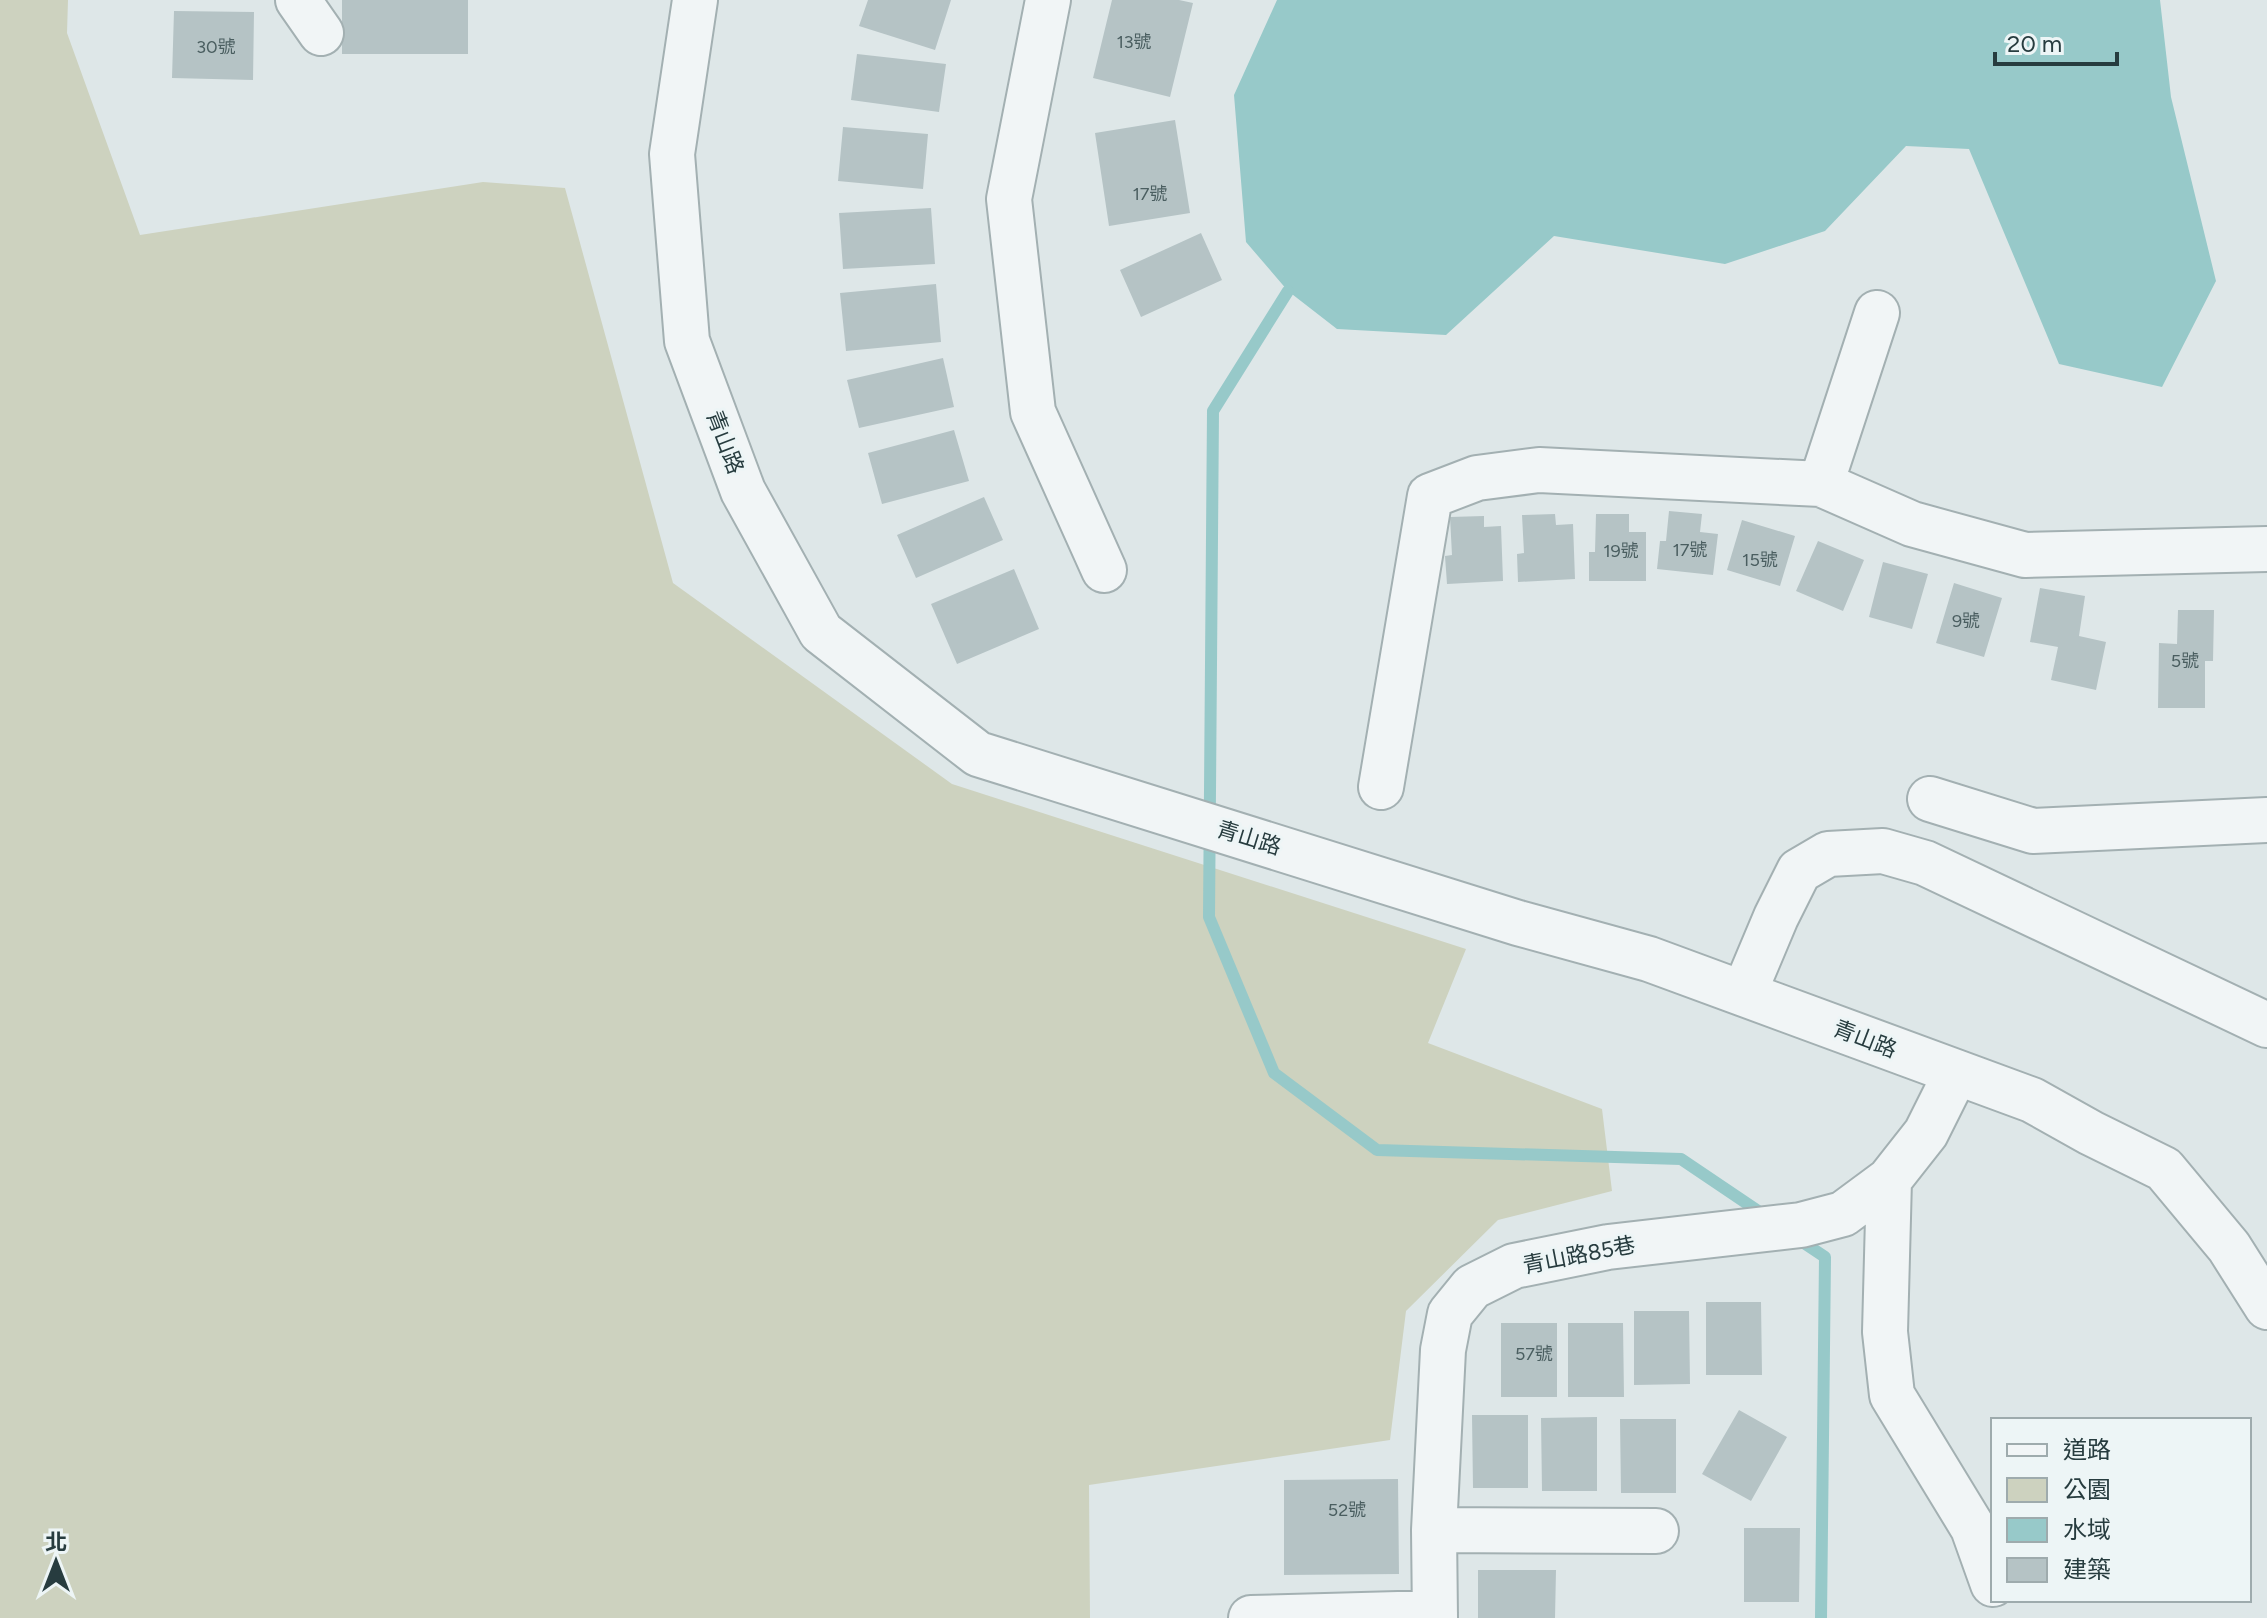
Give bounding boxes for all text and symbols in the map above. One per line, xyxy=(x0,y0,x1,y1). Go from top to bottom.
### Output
scale bar xyxy=(1995,16,2117,66)
text: 20 m xyxy=(2007,29,2062,58)
house number: 13號 xyxy=(1116,31,1152,53)
house number: 30號 xyxy=(196,36,236,58)
house number: 17號 xyxy=(1132,183,1168,205)
street label: 青山路 xyxy=(701,406,749,478)
house number: 17號 xyxy=(1672,539,1708,561)
house number: 19號 xyxy=(1603,540,1639,562)
house number: 15號 xyxy=(1742,549,1778,571)
house number: 9號 xyxy=(1952,610,1980,632)
house number: 5號 xyxy=(2171,650,2199,672)
street label: 青山路 xyxy=(1213,815,1285,861)
street label: 青山路 xyxy=(1829,1015,1901,1063)
street label: 青山路85巷 xyxy=(1520,1231,1638,1279)
house number: 57號 xyxy=(1515,1343,1553,1365)
legend xyxy=(1991,1418,2251,1602)
text: 道路 xyxy=(2063,1435,2111,1464)
text: 公園 xyxy=(2063,1475,2111,1504)
house number: 52號 xyxy=(1328,1499,1366,1521)
text: 水域 xyxy=(2063,1515,2111,1544)
north arrow xyxy=(16,1522,96,1602)
text: 北 xyxy=(45,1529,67,1556)
text: 建築 xyxy=(2063,1555,2111,1584)

